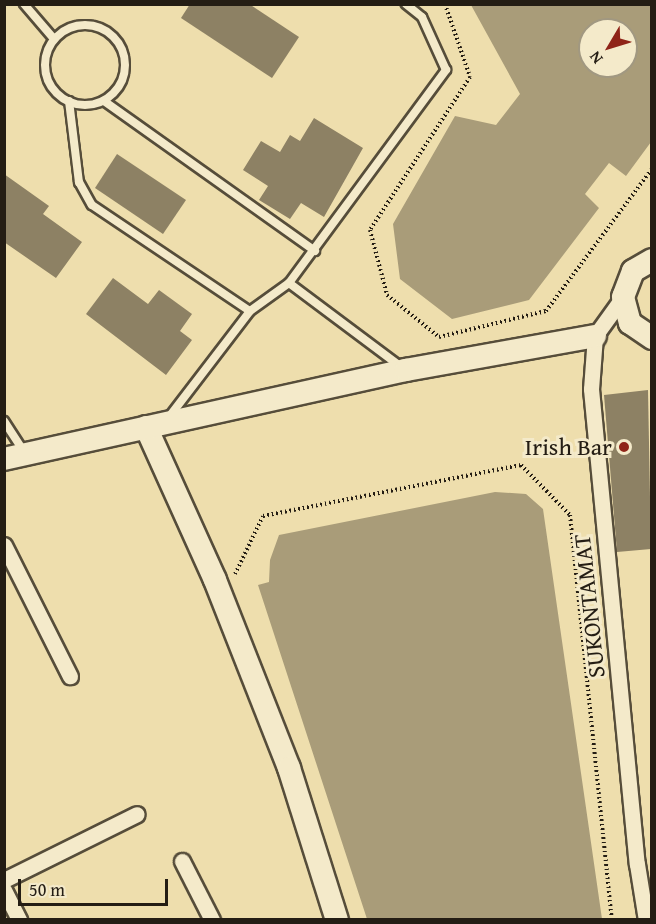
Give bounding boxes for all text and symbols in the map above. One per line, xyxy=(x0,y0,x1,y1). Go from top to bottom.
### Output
north arrow xyxy=(578,18,638,78)
text: N xyxy=(583,46,608,69)
place label: Irish Bar xyxy=(525,433,612,461)
marker: Irish Bar xyxy=(617,440,631,454)
street label: SUKONTAMAT xyxy=(567,533,611,679)
scale bar xyxy=(21,867,171,905)
text: 50 m xyxy=(29,876,65,903)

